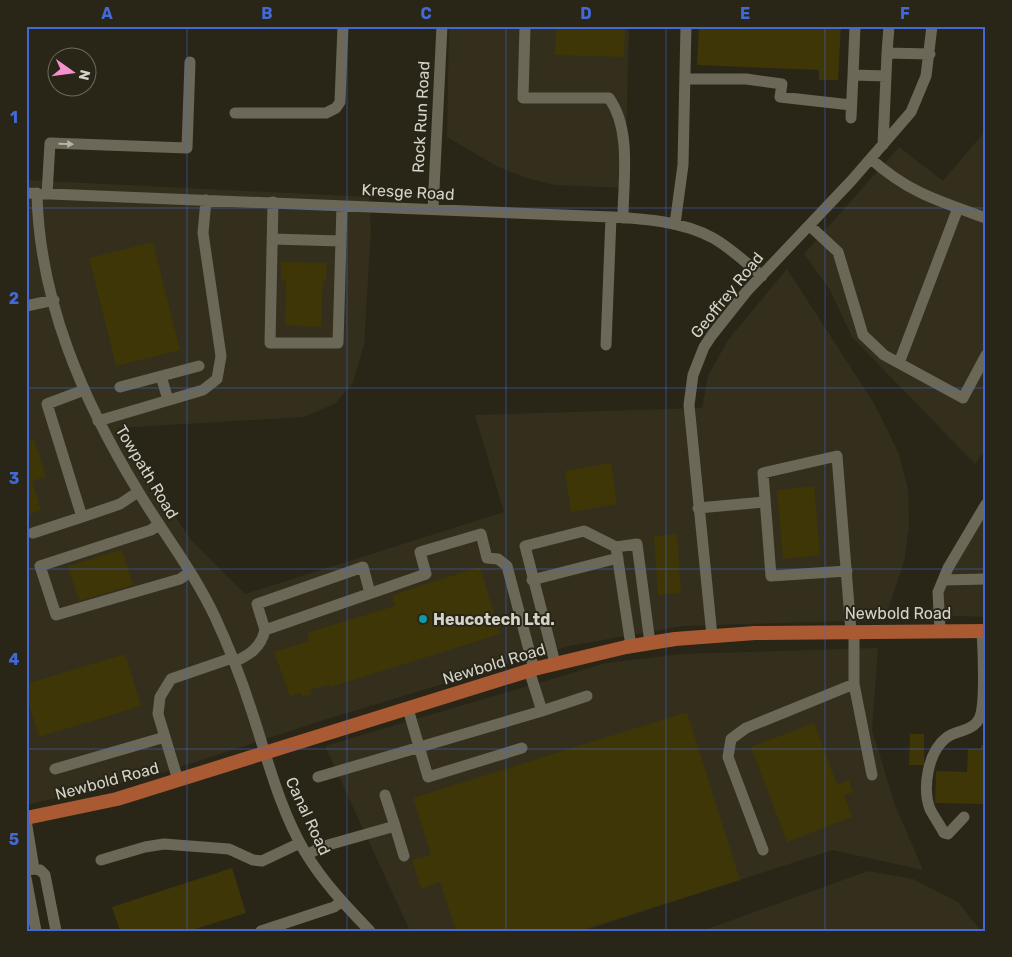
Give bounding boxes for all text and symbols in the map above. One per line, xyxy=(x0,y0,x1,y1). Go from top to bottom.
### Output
text: A xyxy=(101,4,113,23)
text: B xyxy=(261,4,273,23)
text: C xyxy=(420,4,432,23)
text: D xyxy=(580,4,592,23)
text: E xyxy=(740,4,750,23)
text: F xyxy=(900,4,910,23)
north arrow xyxy=(48,48,98,98)
street label: Rock Run Road xyxy=(409,61,433,173)
text: N xyxy=(75,68,94,82)
text: 1 xyxy=(10,108,18,127)
one-way arrow xyxy=(58,140,74,148)
street label: Kresge Road xyxy=(361,180,455,204)
street label: Geoffrey Road xyxy=(687,248,767,342)
text: 2 xyxy=(9,289,19,308)
street label: Towpath Road xyxy=(112,422,182,522)
text: 3 xyxy=(9,469,19,488)
street label: Newbold Road xyxy=(845,604,951,623)
place label: Heucotech Ltd. xyxy=(433,610,555,629)
marker: Heucotech Ltd. xyxy=(417,613,429,625)
street label: Newbold Road xyxy=(440,639,548,689)
text: 4 xyxy=(9,650,20,669)
street label: Newbold Road xyxy=(53,758,161,804)
street label: Canal Road xyxy=(282,774,334,858)
text: 5 xyxy=(9,830,19,849)

